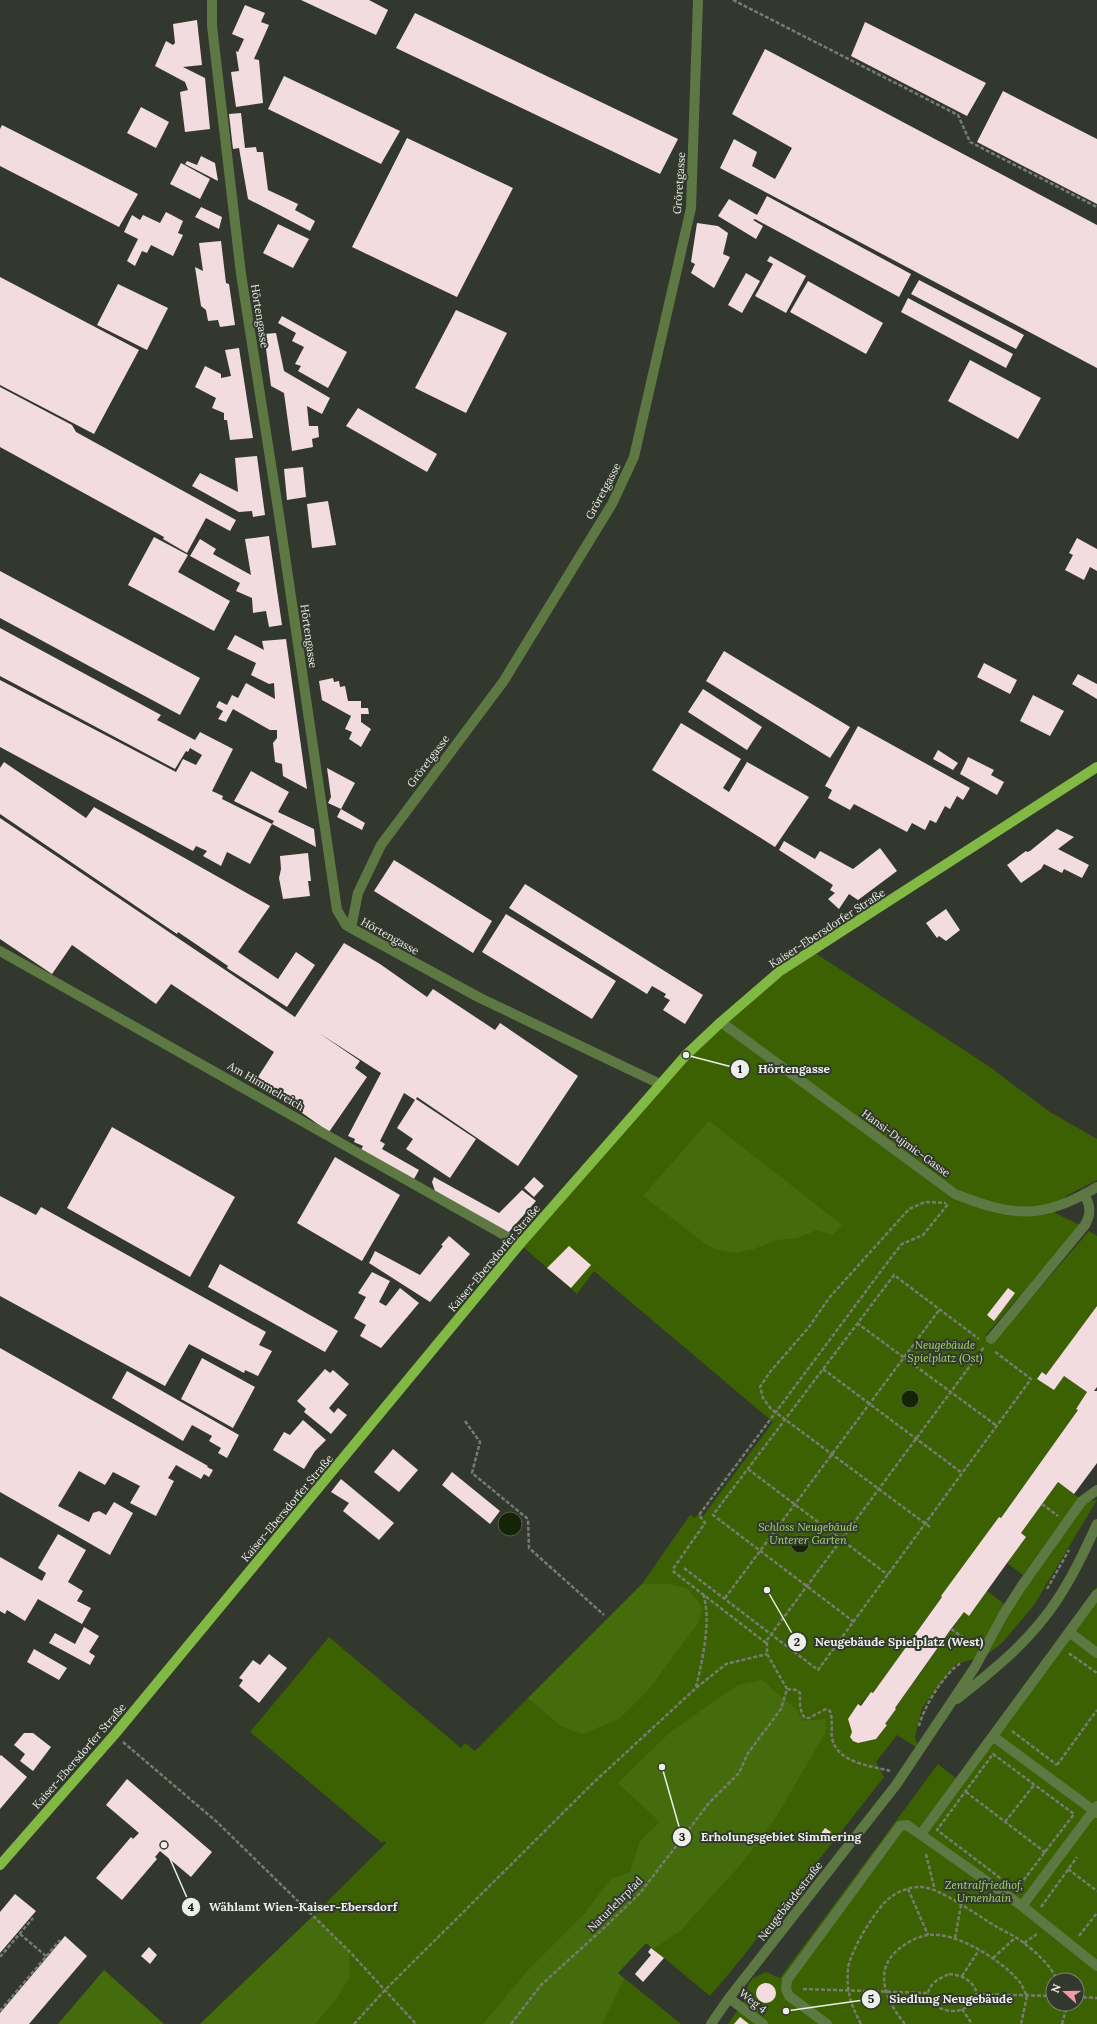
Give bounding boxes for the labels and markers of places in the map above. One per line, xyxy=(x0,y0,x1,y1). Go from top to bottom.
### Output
callout: Hörtengasse xyxy=(730,1057,838,1081)
callout: Neugebäude Spielplatz (West) xyxy=(787,1630,991,1654)
callout: Erholungsgebiet Simmering xyxy=(672,1825,869,1849)
callout: Wählamt Wien-Kaiser-Ebersdorf xyxy=(181,1895,405,1919)
callout: Siedlung Neugebäude xyxy=(861,1987,1020,2011)

